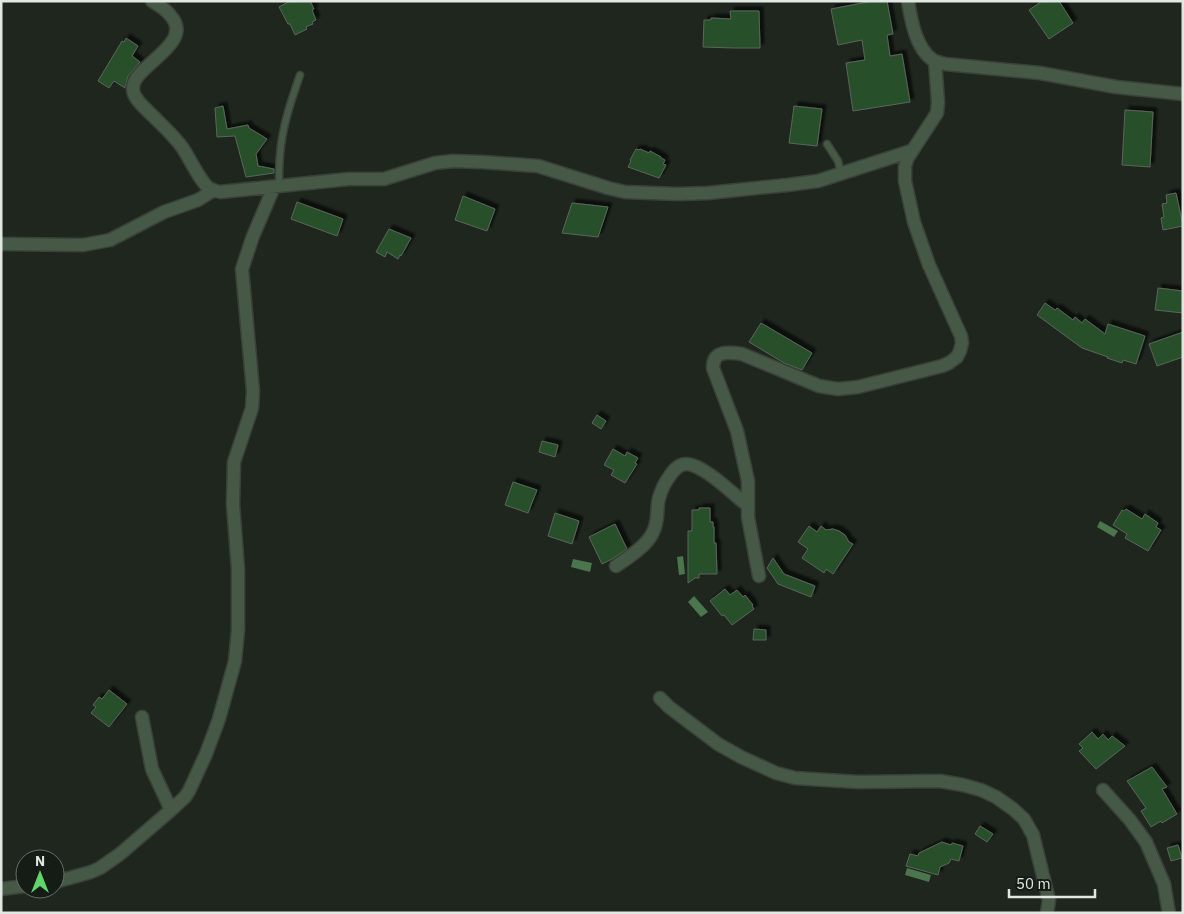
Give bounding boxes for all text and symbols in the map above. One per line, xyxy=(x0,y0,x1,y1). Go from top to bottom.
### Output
north arrow xyxy=(15,849,65,899)
text: N xyxy=(35,852,45,870)
scale bar xyxy=(1009,866,1095,898)
text: 50 m xyxy=(1016,874,1051,893)

